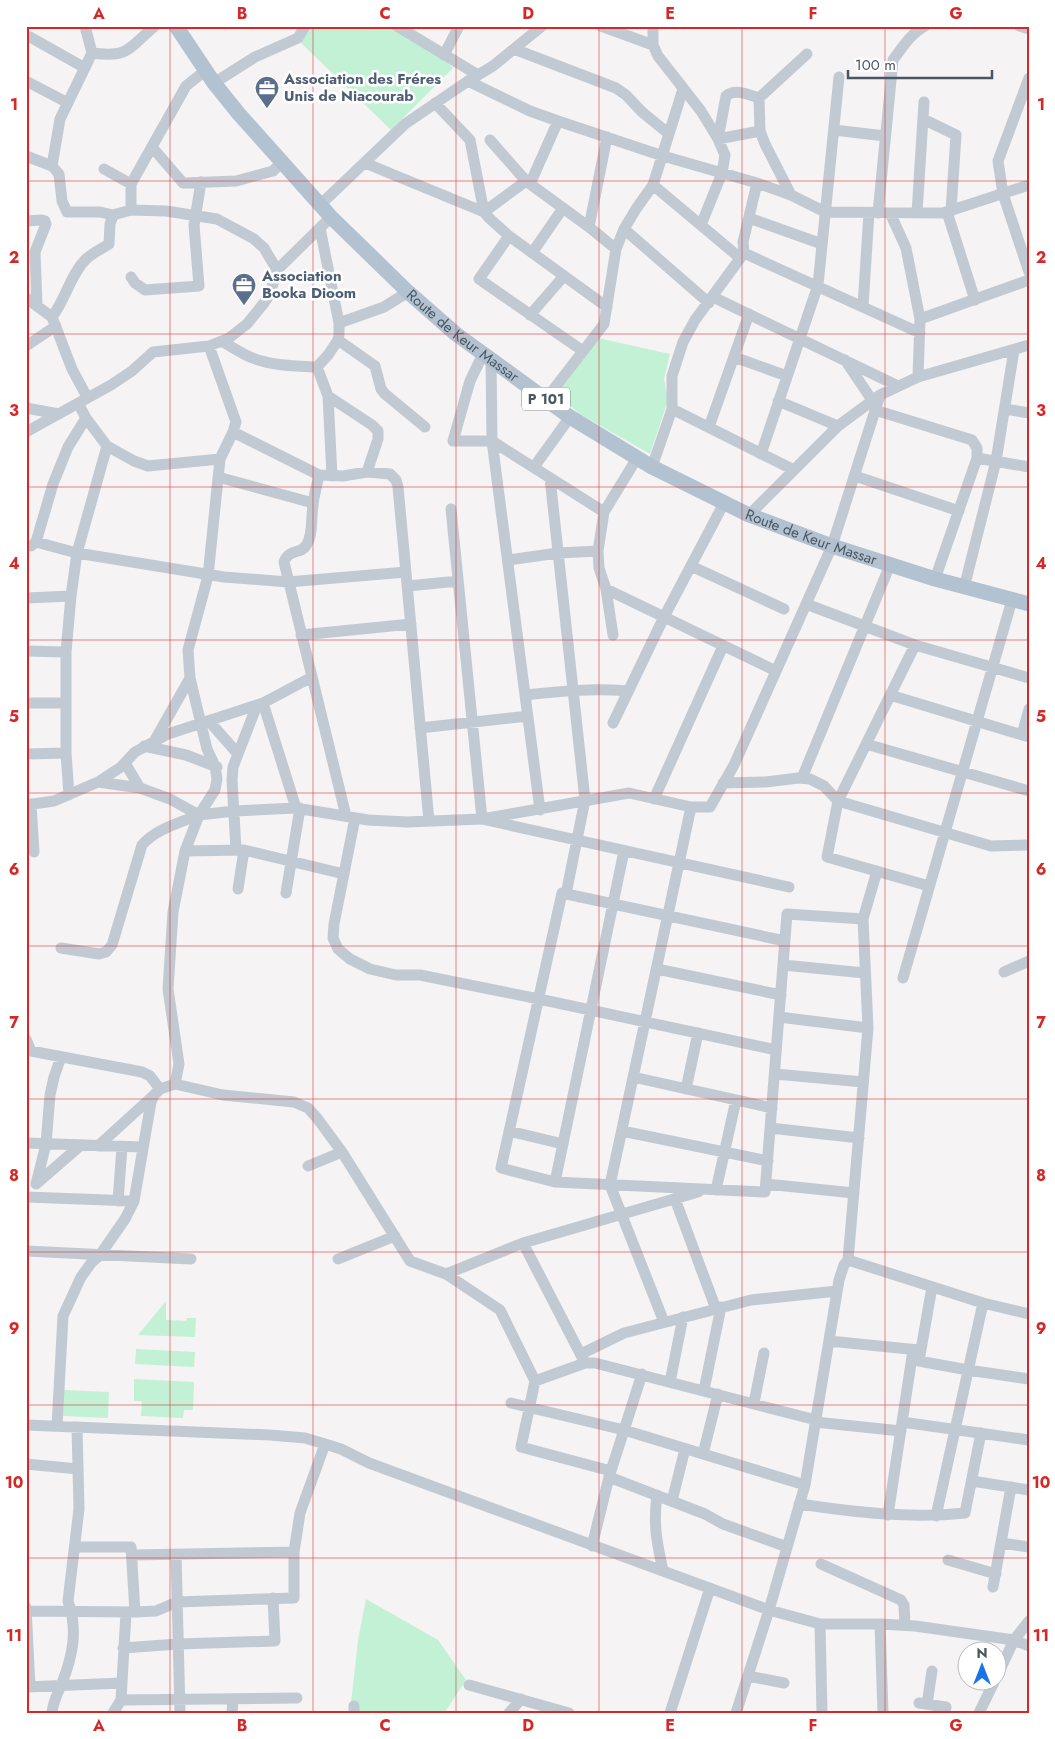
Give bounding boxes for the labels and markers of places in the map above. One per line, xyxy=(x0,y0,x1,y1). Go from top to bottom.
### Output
place label: Association des Fréres Unis de Niacourab xyxy=(283,68,441,107)
office icon: Association des Fréres Unis de Niacourab xyxy=(254,75,280,109)
place label: Association Booka Dioom xyxy=(261,265,356,304)
office icon: Association Booka Dioom xyxy=(231,272,257,306)

